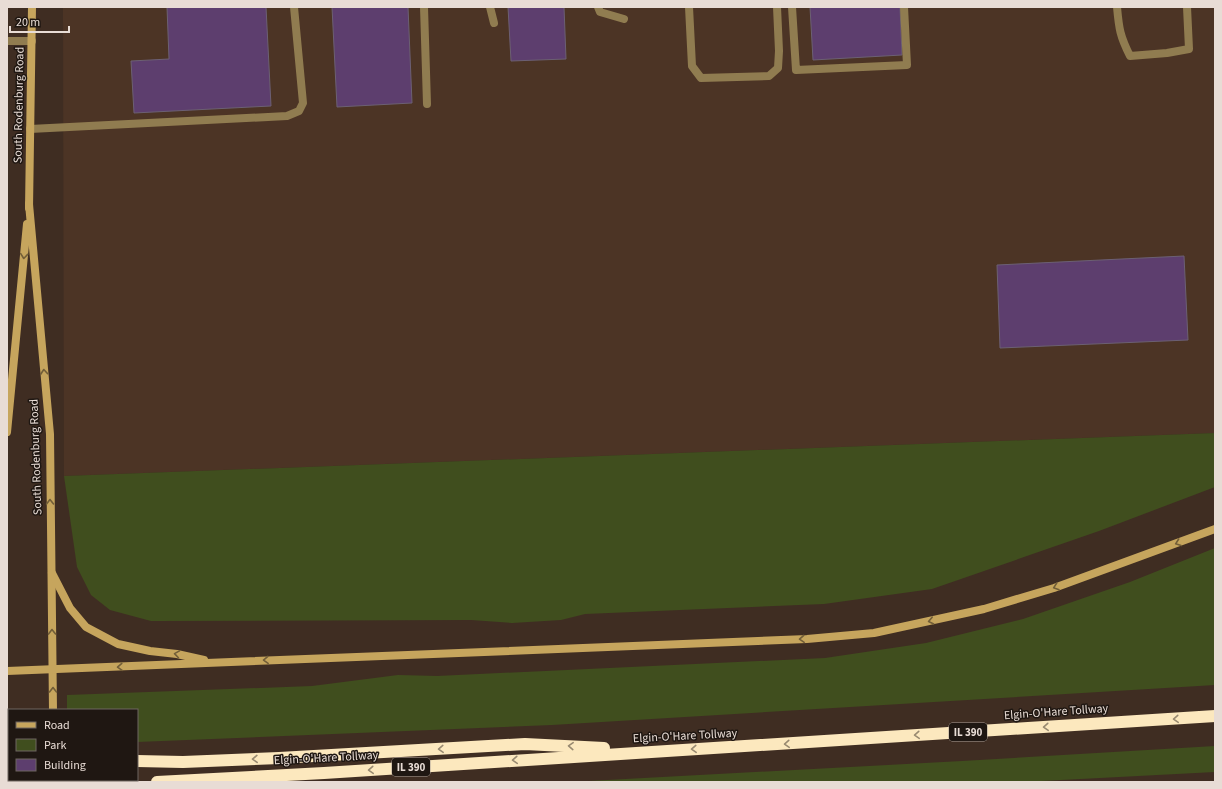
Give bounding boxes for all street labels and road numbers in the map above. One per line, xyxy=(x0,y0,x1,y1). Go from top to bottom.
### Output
street label: South Rodenburg Road xyxy=(9,47,29,163)
street label: South Rodenburg Road xyxy=(25,399,47,515)
street label: Elgin-O'Hare Tollway xyxy=(1003,700,1109,724)
road number: IL 390 xyxy=(949,723,987,741)
street label: Elgin-O'Hare Tollway xyxy=(632,725,738,747)
street label: Elgin-O'Hare Tollway xyxy=(273,747,379,769)
road number: IL 390 xyxy=(392,758,430,776)

